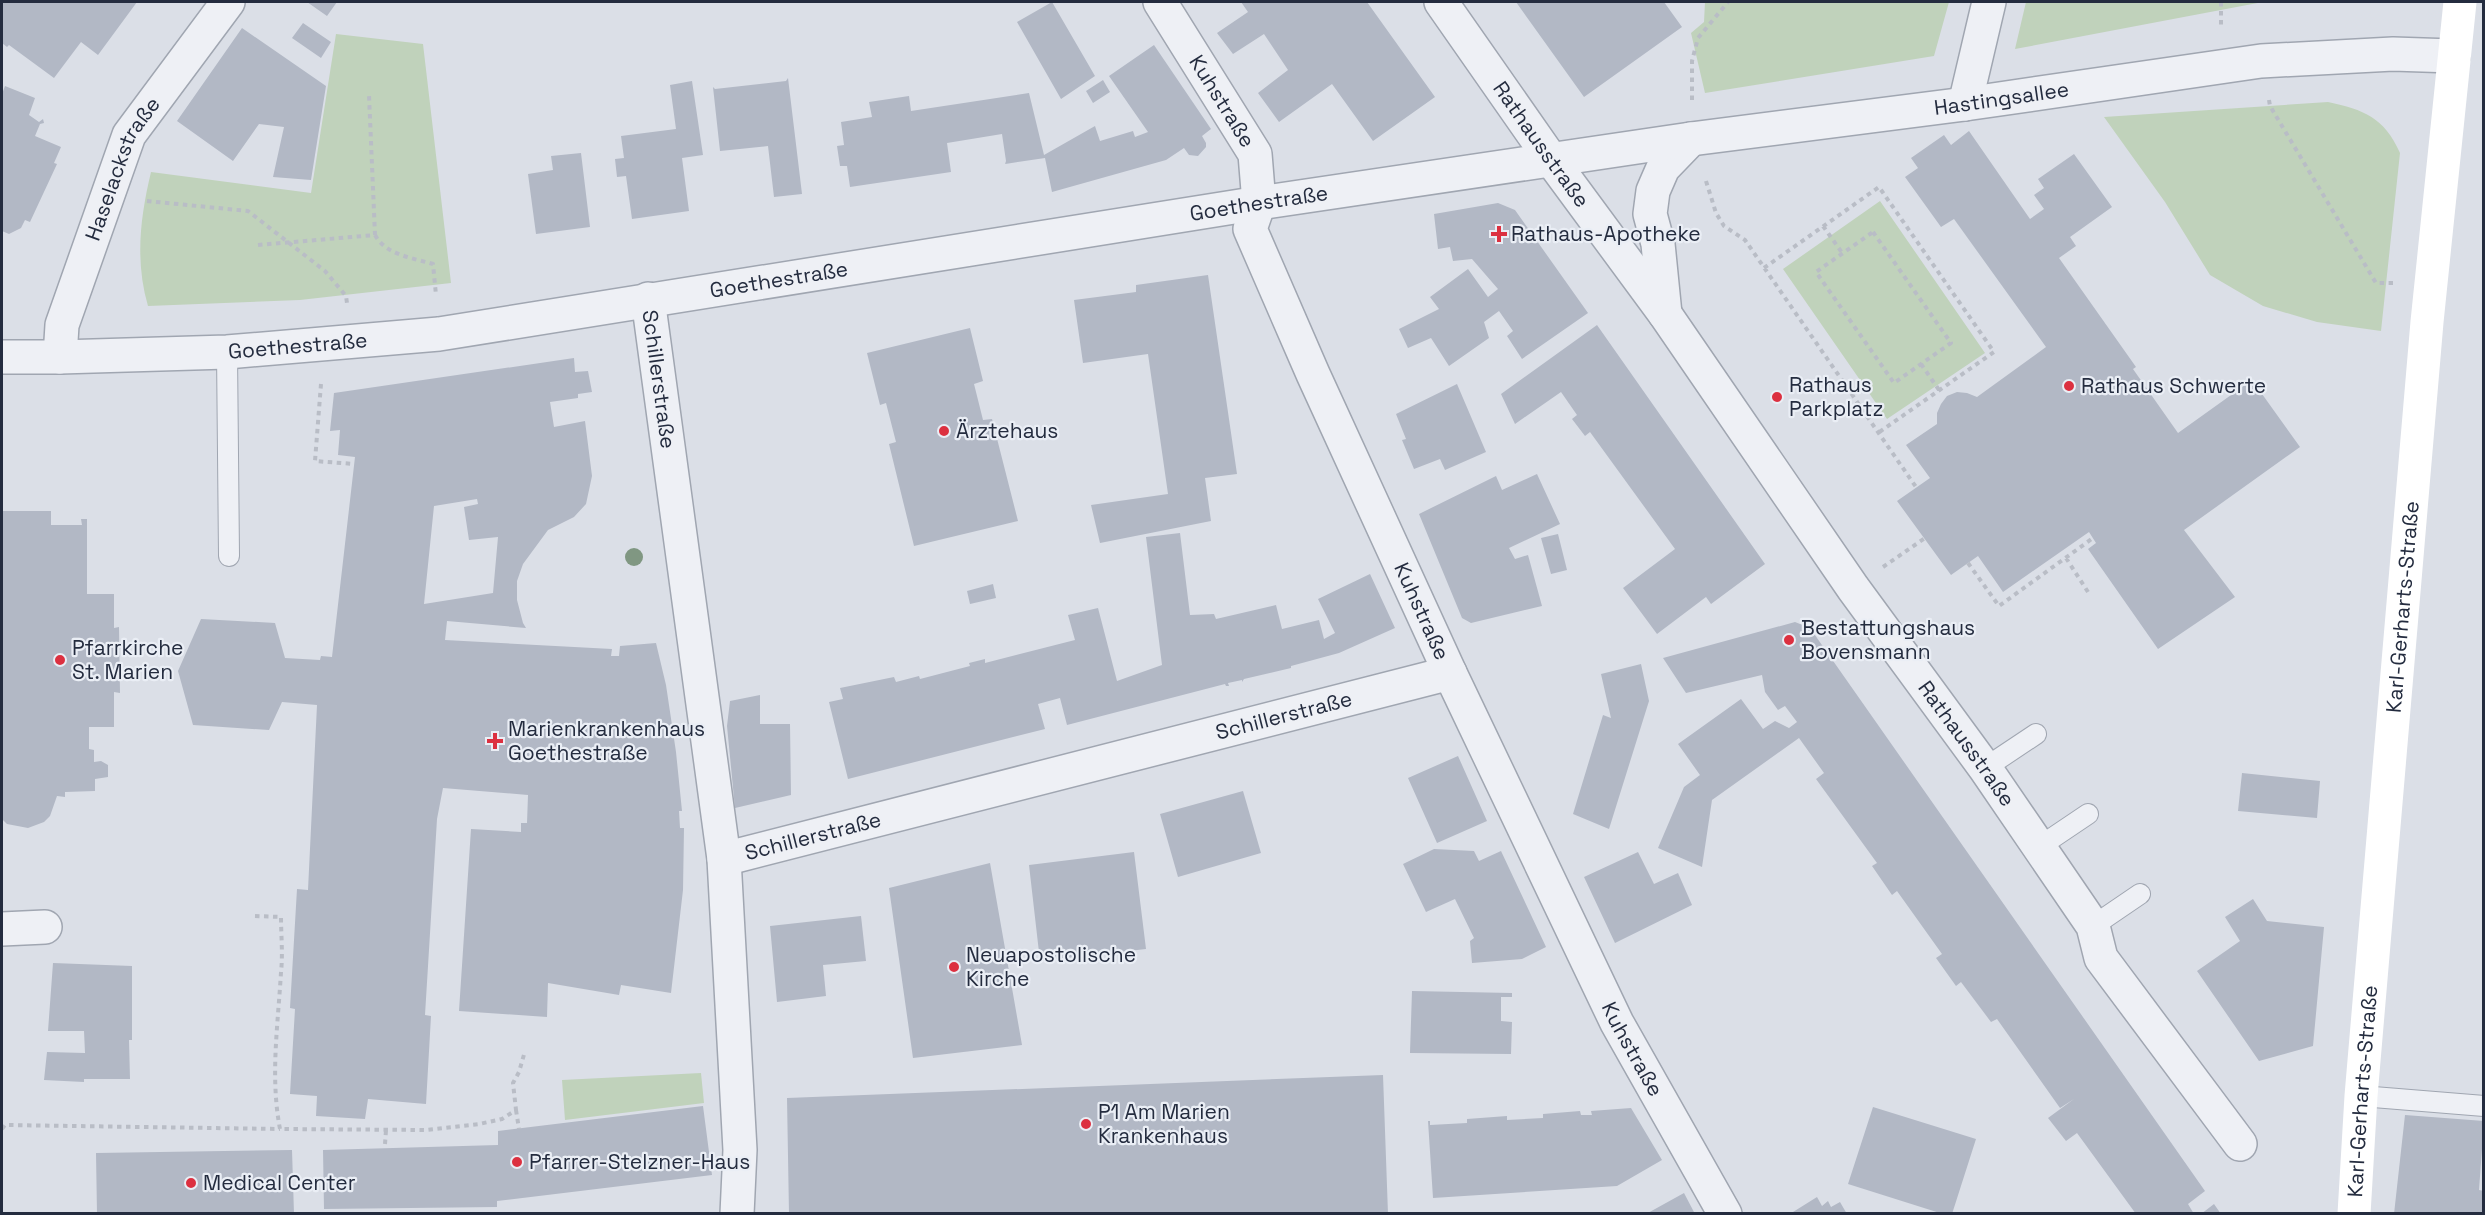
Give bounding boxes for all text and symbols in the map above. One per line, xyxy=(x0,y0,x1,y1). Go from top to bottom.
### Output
street label: Kuhstraße xyxy=(1183,50,1261,152)
street label: Hastingsallee xyxy=(1932,75,2071,121)
street label: Rathausstraße xyxy=(1487,76,1596,212)
street label: Haselackstraße xyxy=(79,91,166,244)
street label: Goethestraße xyxy=(1188,179,1330,227)
place label: Rathaus-Apotheke xyxy=(1511,220,1701,247)
marker: Rathaus-Apotheke xyxy=(1492,227,1506,241)
street label: Goethestraße xyxy=(708,255,850,304)
street label: Schillerstraße xyxy=(637,308,682,450)
street label: Goethestraße xyxy=(227,326,368,365)
place label: Rathaus Parkplatz xyxy=(1789,371,1883,422)
place label: Rathaus Schwerte xyxy=(2081,372,2266,399)
marker: Rathaus Schwerte xyxy=(2062,379,2076,393)
marker: Rathaus Parkplatz xyxy=(1770,390,1784,404)
place label: Ärztehaus xyxy=(956,417,1058,444)
marker: Ärztehaus xyxy=(937,424,951,438)
street label: Karl-Gerharts-Straße xyxy=(2380,500,2425,714)
street label: Kuhstraße xyxy=(1388,558,1456,664)
place label: Bestattungshaus Bovensmann xyxy=(1801,614,1975,665)
marker: Bestattungshaus Bovensmann xyxy=(1782,633,1796,647)
place label: Pfarrkirche St. Marien xyxy=(72,634,183,685)
marker: Pfarrkirche St. Marien xyxy=(53,653,67,667)
street label: Rathausstraße xyxy=(1912,675,2021,811)
street label: Schillerstraße xyxy=(1213,685,1355,746)
place label: Marienkrankenhaus Goethestraße xyxy=(508,715,705,766)
marker: Marienkrankenhaus Goethestraße xyxy=(486,732,504,750)
street label: Schillerstraße xyxy=(742,805,884,866)
place label: Neuapostolische Kirche xyxy=(966,941,1136,992)
marker: Neuapostolische Kirche xyxy=(947,960,961,974)
street label: Karl-Gerharts-Straße xyxy=(2341,984,2383,1198)
street label: Kuhstraße xyxy=(1596,997,1670,1101)
place label: P1 Am Marien Krankenhaus xyxy=(1098,1098,1230,1149)
marker: P1 Am Marien Krankenhaus xyxy=(1079,1117,1093,1131)
place label: Pfarrer-Stelzner-Haus xyxy=(529,1148,750,1175)
marker: Pfarrer-Stelzner-Haus xyxy=(510,1155,524,1169)
place label: Medical Center xyxy=(203,1169,356,1196)
marker: Medical Center xyxy=(184,1176,198,1190)

